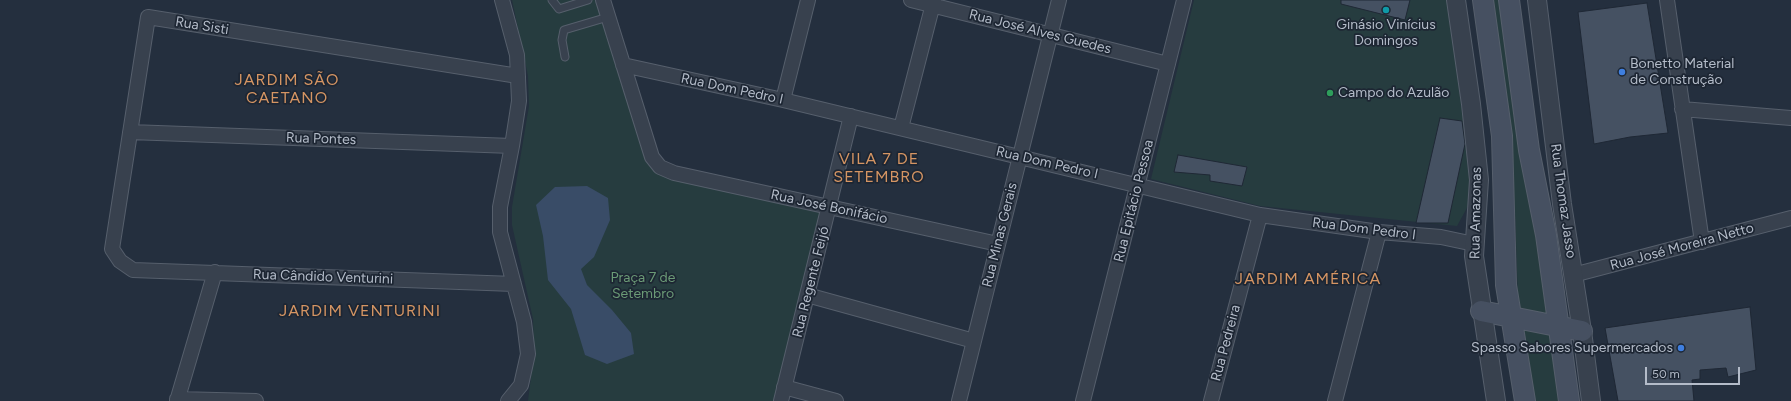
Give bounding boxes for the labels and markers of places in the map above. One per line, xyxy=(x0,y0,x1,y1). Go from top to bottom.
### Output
marker: Ginásio Vinícius Domingos xyxy=(1381,5,1391,15)
place label: Ginásio Vinícius Domingos xyxy=(1336,17,1436,50)
place label: Bonetto Material de Construção xyxy=(1630,56,1734,88)
marker: Bonetto Material de Construção xyxy=(1617,67,1627,77)
place label: Campo do Azulão xyxy=(1338,85,1449,101)
marker: Campo do Azulão xyxy=(1325,88,1335,98)
place label: Spasso Sabores Supermercados xyxy=(1471,340,1673,356)
marker: Spasso Sabores Supermercados xyxy=(1676,343,1686,353)

